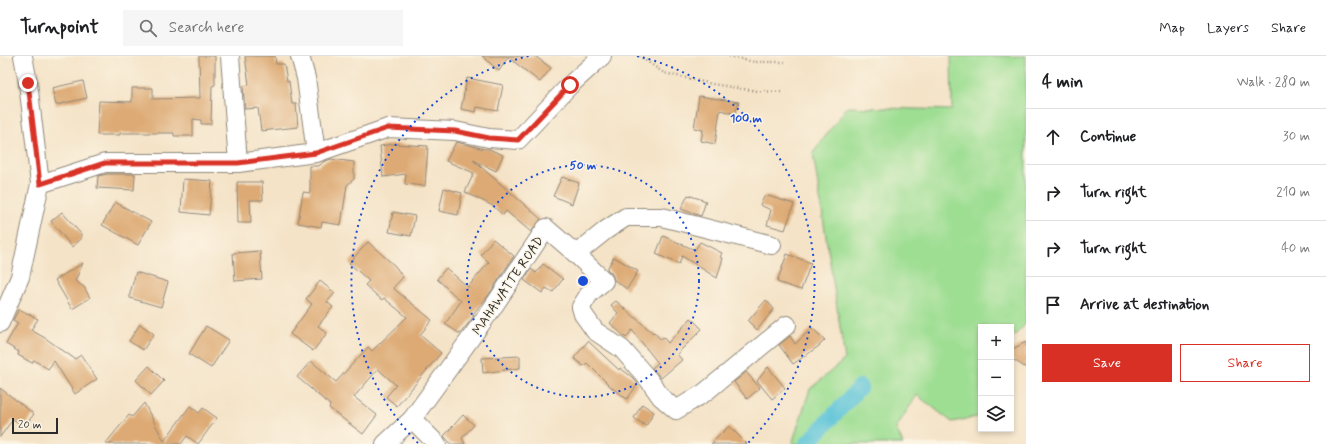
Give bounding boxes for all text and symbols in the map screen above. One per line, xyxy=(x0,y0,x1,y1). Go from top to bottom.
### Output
search box xyxy=(123,10,403,46)
text: Turnpoint xyxy=(20,15,99,40)
icon: search xyxy=(137,17,159,39)
text: Search here xyxy=(169,18,244,38)
text: Map xyxy=(1159,19,1185,37)
text: Layers xyxy=(1207,19,1249,37)
text: Share xyxy=(1271,19,1306,37)
text: 4 min xyxy=(1042,71,1083,93)
route end xyxy=(19,74,37,92)
text: Walk · 280 m xyxy=(1237,74,1310,91)
route start xyxy=(561,76,579,94)
text: 100 m xyxy=(730,111,763,127)
icon: ahead xyxy=(1042,126,1064,148)
text: Continue xyxy=(1080,127,1136,147)
text: 30 m xyxy=(1283,128,1310,145)
text: 50 m xyxy=(570,158,597,174)
icon: right xyxy=(1042,182,1064,204)
text: Turn right xyxy=(1080,183,1147,203)
text: 210 m xyxy=(1276,184,1310,201)
street label: MAHAWATTE ROAD xyxy=(469,233,548,339)
icon: right xyxy=(1042,238,1064,260)
text: Turn right xyxy=(1080,239,1147,259)
text: 40 m xyxy=(1281,240,1310,257)
centre of rings xyxy=(576,274,590,288)
icon: arrive xyxy=(1042,294,1064,316)
text: Arrive at destination xyxy=(1080,295,1209,315)
map controls xyxy=(978,324,1014,432)
button: + xyxy=(978,324,1014,360)
button: Save xyxy=(1042,344,1172,382)
button: Share xyxy=(1180,344,1310,382)
button: − xyxy=(978,360,1014,396)
button: layers xyxy=(978,396,1014,432)
scale bar xyxy=(12,416,58,435)
text: 20 m xyxy=(18,418,41,432)

